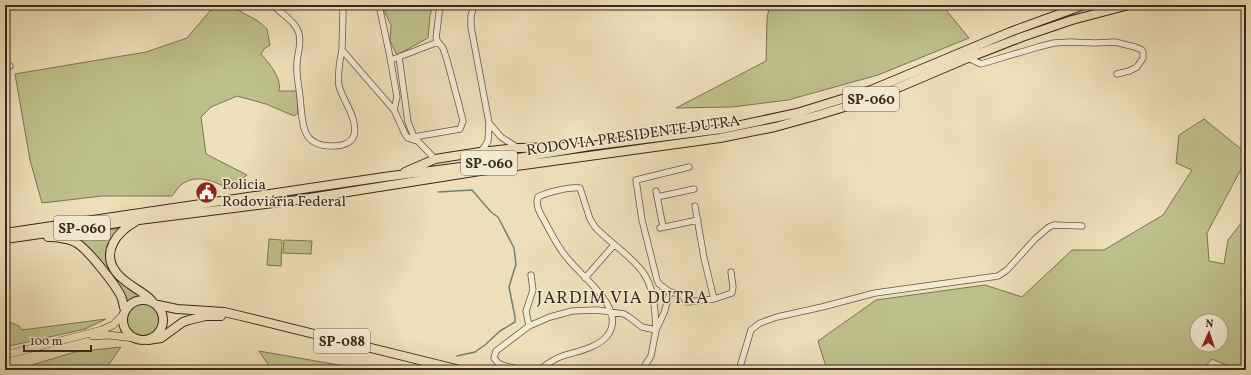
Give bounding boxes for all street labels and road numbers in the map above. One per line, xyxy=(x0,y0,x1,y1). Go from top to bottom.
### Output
road number: SP-060 xyxy=(843,87,899,111)
street label: RODOVIA PRESIDENTE DUTRA xyxy=(525,111,742,162)
road number: SP-060 xyxy=(461,151,517,175)
road number: SP-060 xyxy=(54,216,110,240)
road number: SP-088 xyxy=(314,329,370,353)

